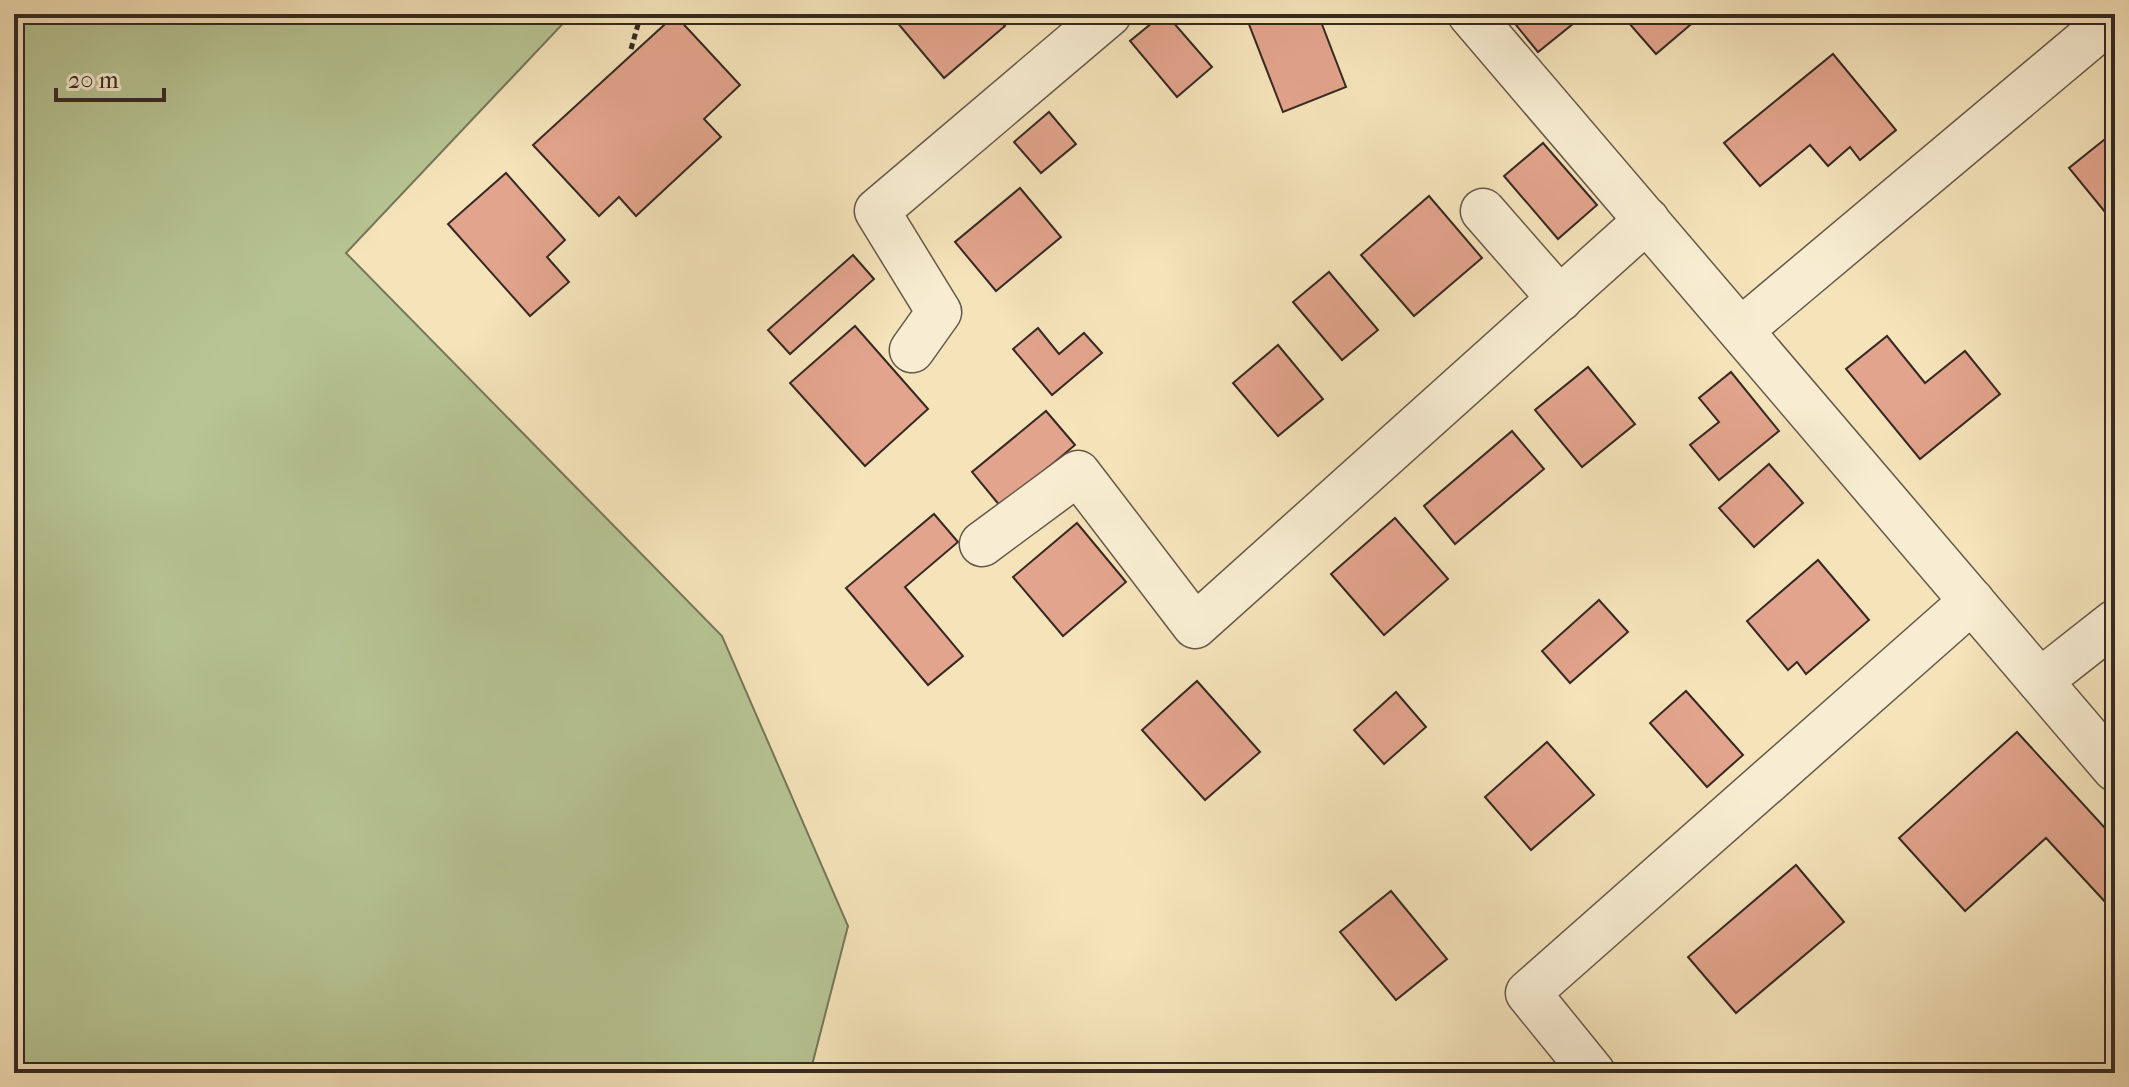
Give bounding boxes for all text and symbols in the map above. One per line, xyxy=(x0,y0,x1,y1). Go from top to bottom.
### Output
scale bar xyxy=(56,52,164,102)
text: 20 m xyxy=(68,66,119,94)

